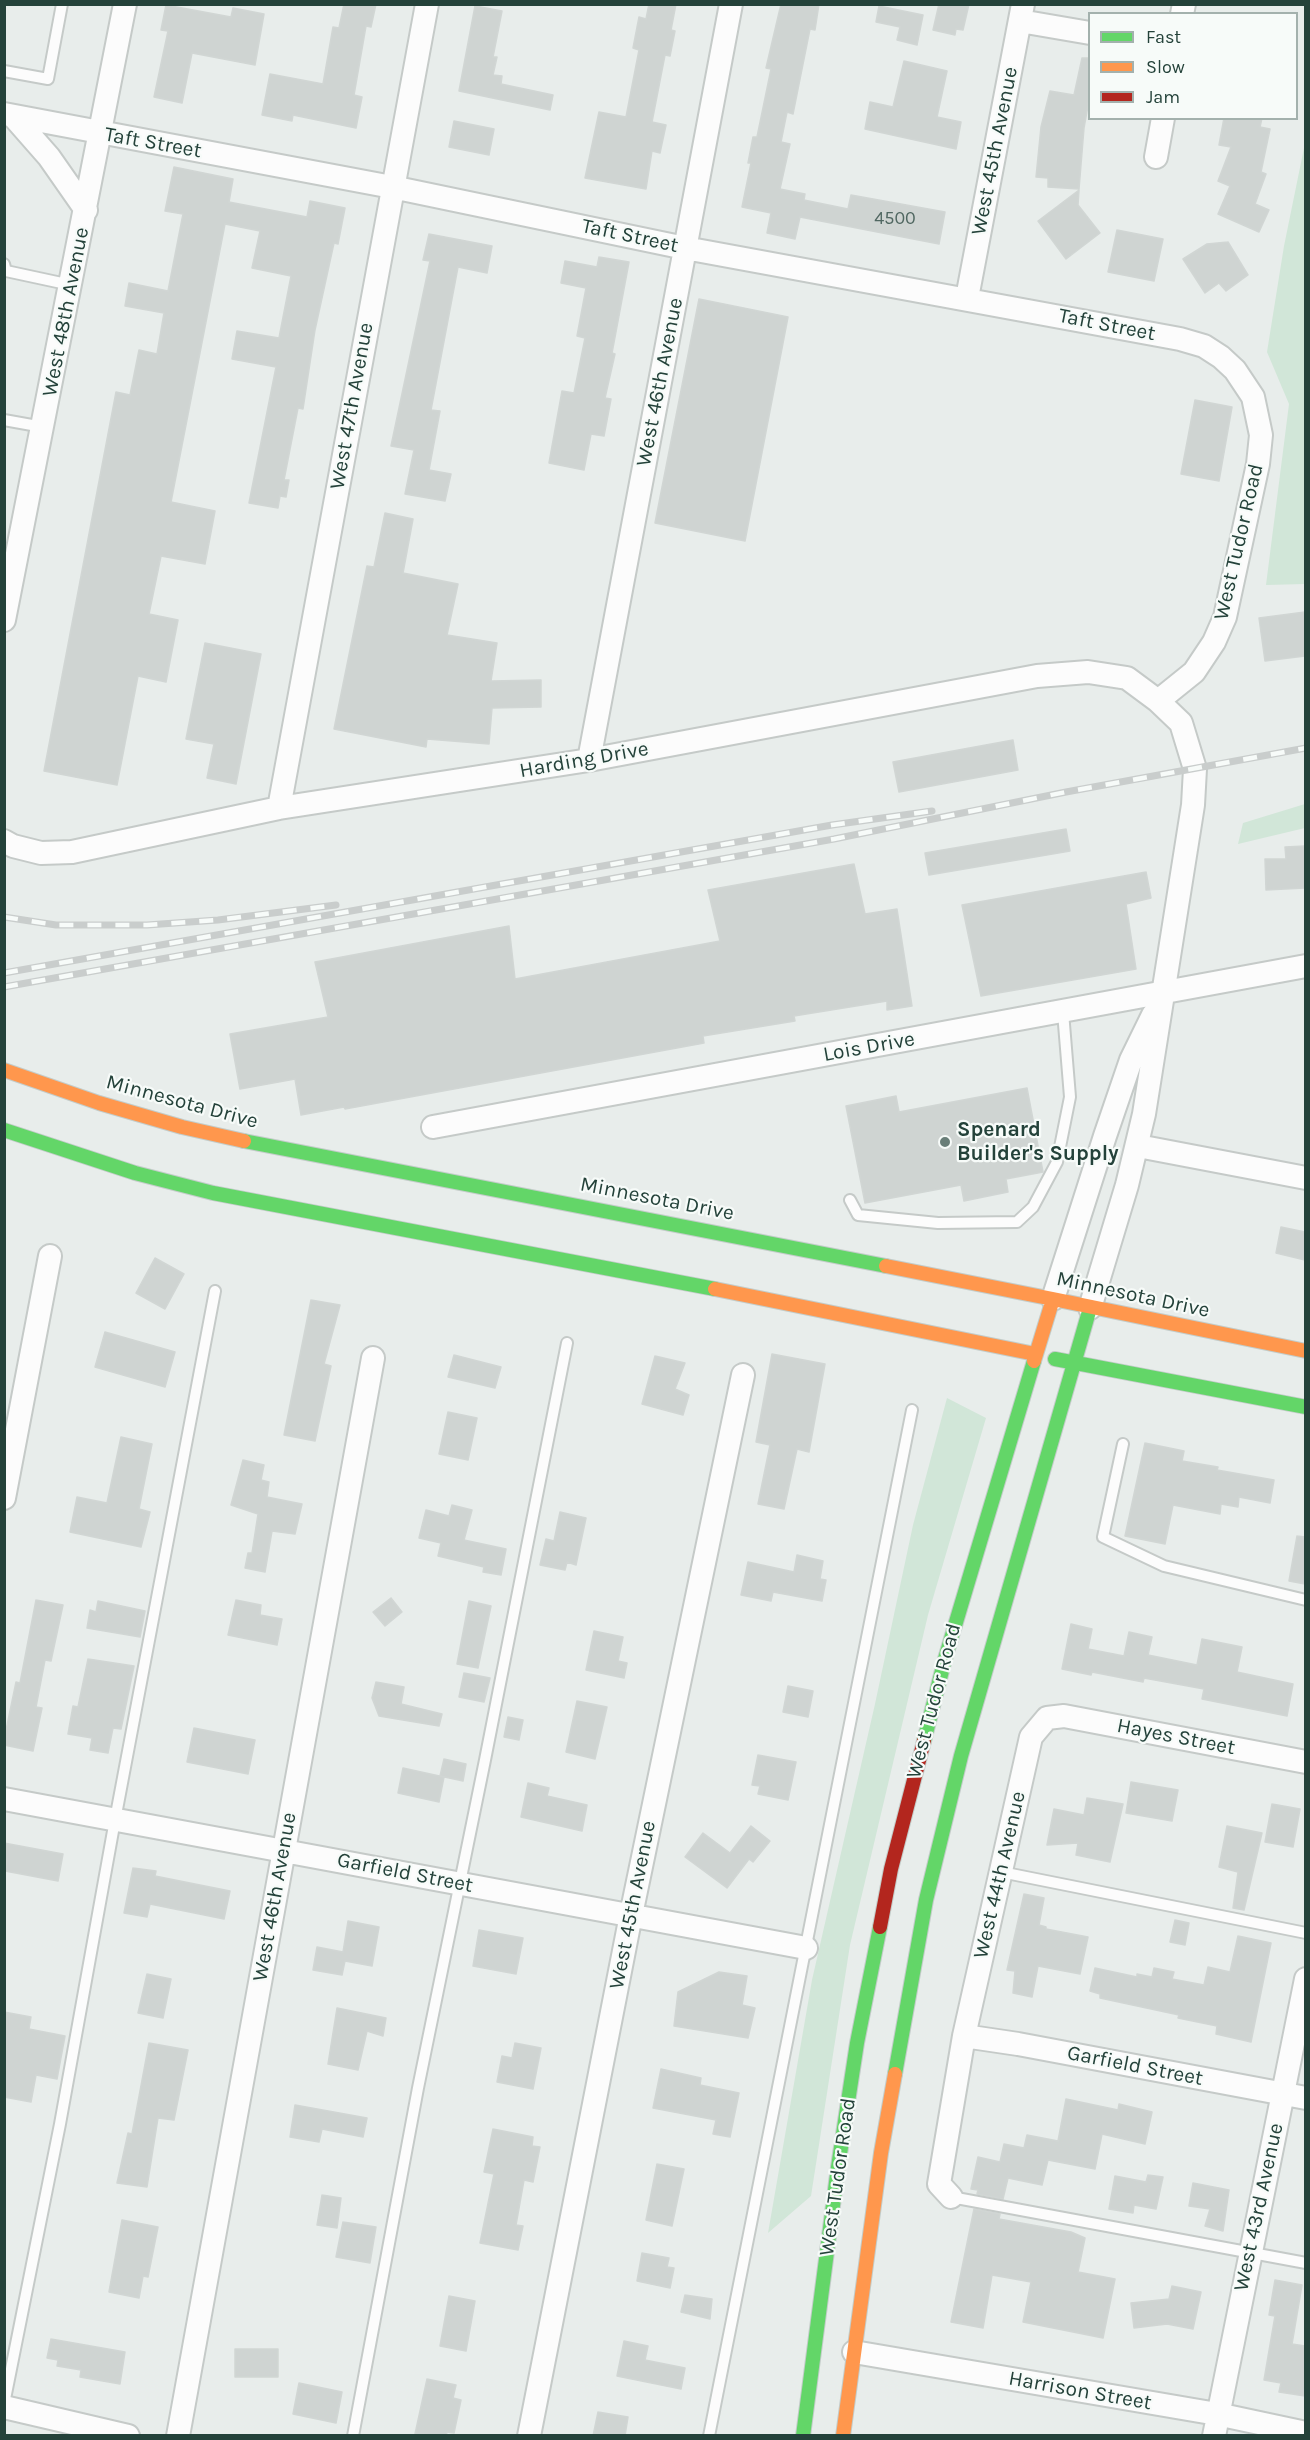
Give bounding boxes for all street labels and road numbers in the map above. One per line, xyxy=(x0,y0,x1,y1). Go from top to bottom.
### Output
street label: West 45th Avenue xyxy=(966,65,1024,237)
street label: Taft Street xyxy=(103,122,203,164)
street label: Taft Street xyxy=(579,213,681,259)
street label: West 48th Avenue xyxy=(37,225,95,399)
street label: West 46th Avenue xyxy=(631,296,689,468)
street label: Taft Street xyxy=(1057,303,1157,347)
street label: West 47th Avenue xyxy=(325,321,379,491)
street label: West Tudor Road xyxy=(1209,461,1269,623)
street label: Harding Drive xyxy=(518,736,650,784)
street label: Lois Drive xyxy=(821,1027,917,1067)
street label: Minnesota Drive xyxy=(103,1070,261,1134)
street label: Minnesota Drive xyxy=(578,1172,736,1226)
street label: Minnesota Drive xyxy=(1054,1266,1212,1324)
street label: West Tudor Road xyxy=(901,1621,967,1781)
street label: Hayes Street xyxy=(1115,1713,1237,1761)
street label: West 44th Avenue xyxy=(968,1789,1032,1961)
street label: West 46th Avenue xyxy=(248,1811,302,1983)
street label: West 45th Avenue xyxy=(604,1819,662,1991)
street label: Garfield Street xyxy=(335,1847,475,1899)
street label: Garfield Street xyxy=(1065,2040,1205,2092)
street label: West Tudor Road xyxy=(814,2096,862,2258)
street label: West 43rd Avenue xyxy=(1229,2121,1289,2293)
street label: Harrison Street xyxy=(1006,2366,1154,2416)

